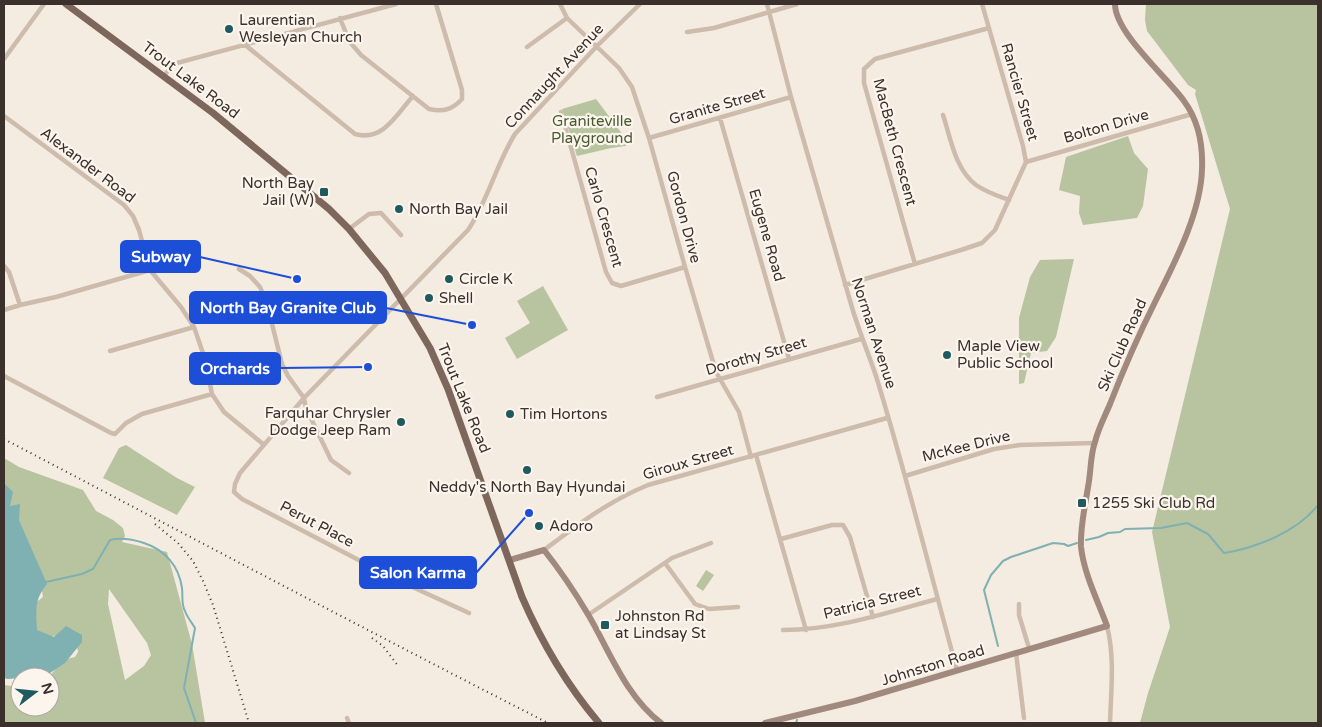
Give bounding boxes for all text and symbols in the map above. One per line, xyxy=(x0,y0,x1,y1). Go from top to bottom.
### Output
place label: Laurentian Wesleyan Church xyxy=(239,11,362,46)
street label: Connaught Avenue xyxy=(501,20,607,132)
marker: Laurentian Wesleyan Church xyxy=(223,23,235,35)
street label: Trout Lake Road xyxy=(139,38,243,122)
street label: Rancier Street xyxy=(997,41,1043,143)
street label: MacBeth Crescent xyxy=(869,76,921,208)
street label: Granite Street xyxy=(667,84,767,128)
street label: Bolton Drive xyxy=(1061,105,1151,147)
park label: Graniteville Playground xyxy=(551,112,633,147)
street label: Alexander Road xyxy=(37,123,139,207)
street label: Carlo Crescent xyxy=(581,165,627,270)
street label: Gordon Drive xyxy=(663,169,705,265)
place label: North Bay Jail (W) xyxy=(242,174,314,209)
marker: North Bay Jail (W) xyxy=(318,186,330,198)
street label: Eugene Road xyxy=(745,187,789,283)
place label: North Bay Jail xyxy=(409,200,508,218)
marker: North Bay Jail xyxy=(393,203,405,215)
callout: Subway xyxy=(121,241,200,272)
text: Subway xyxy=(131,247,191,267)
place label: Circle K xyxy=(459,270,513,288)
marker: Circle K xyxy=(443,273,455,285)
street label: Norman Avenue xyxy=(848,275,900,391)
place label: Shell xyxy=(439,289,473,307)
callout: North Bay Granite Club xyxy=(190,292,386,323)
marker: Shell xyxy=(423,292,435,304)
street label: Ski Club Road xyxy=(1094,296,1150,394)
text: North Bay Granite Club xyxy=(200,298,376,318)
street label: Dorothy Street xyxy=(703,333,809,379)
place label: Maple View Public School xyxy=(957,337,1053,372)
street label: Trout Lake Road xyxy=(434,340,494,456)
marker: Maple View Public School xyxy=(941,349,953,361)
callout: Orchards xyxy=(190,353,280,384)
text: Orchards xyxy=(200,359,270,379)
place label: Farquhar Chrysler Dodge Jeep Ram xyxy=(265,404,391,439)
place label: Tim Hortons xyxy=(520,405,607,423)
marker: Tim Hortons xyxy=(504,408,516,420)
marker: Farquhar Chrysler Dodge Jeep Ram xyxy=(395,416,407,428)
street label: McKee Drive xyxy=(920,426,1012,466)
street label: Giroux Street xyxy=(641,440,736,484)
marker: Neddy's North Bay Hyundai xyxy=(521,464,533,476)
place label: Neddy's North Bay Hyundai xyxy=(429,478,626,496)
place label: 1255 Ski Club Rd xyxy=(1092,494,1215,512)
street label: Perut Place xyxy=(277,497,357,551)
marker: 1255 Ski Club Rd xyxy=(1076,497,1088,509)
place label: Adoro xyxy=(549,517,593,535)
marker: Adoro xyxy=(533,520,545,532)
callout: Salon Karma xyxy=(360,557,476,588)
text: Salon Karma xyxy=(370,563,466,583)
street label: Patricia Street xyxy=(821,581,923,623)
place label: Johnston Rd at Lindsay St xyxy=(615,607,706,642)
marker: Johnston Rd at Lindsay St xyxy=(599,619,611,631)
street label: Johnston Road xyxy=(879,641,987,689)
north arrow xyxy=(10,667,60,717)
text: N xyxy=(37,681,57,696)

